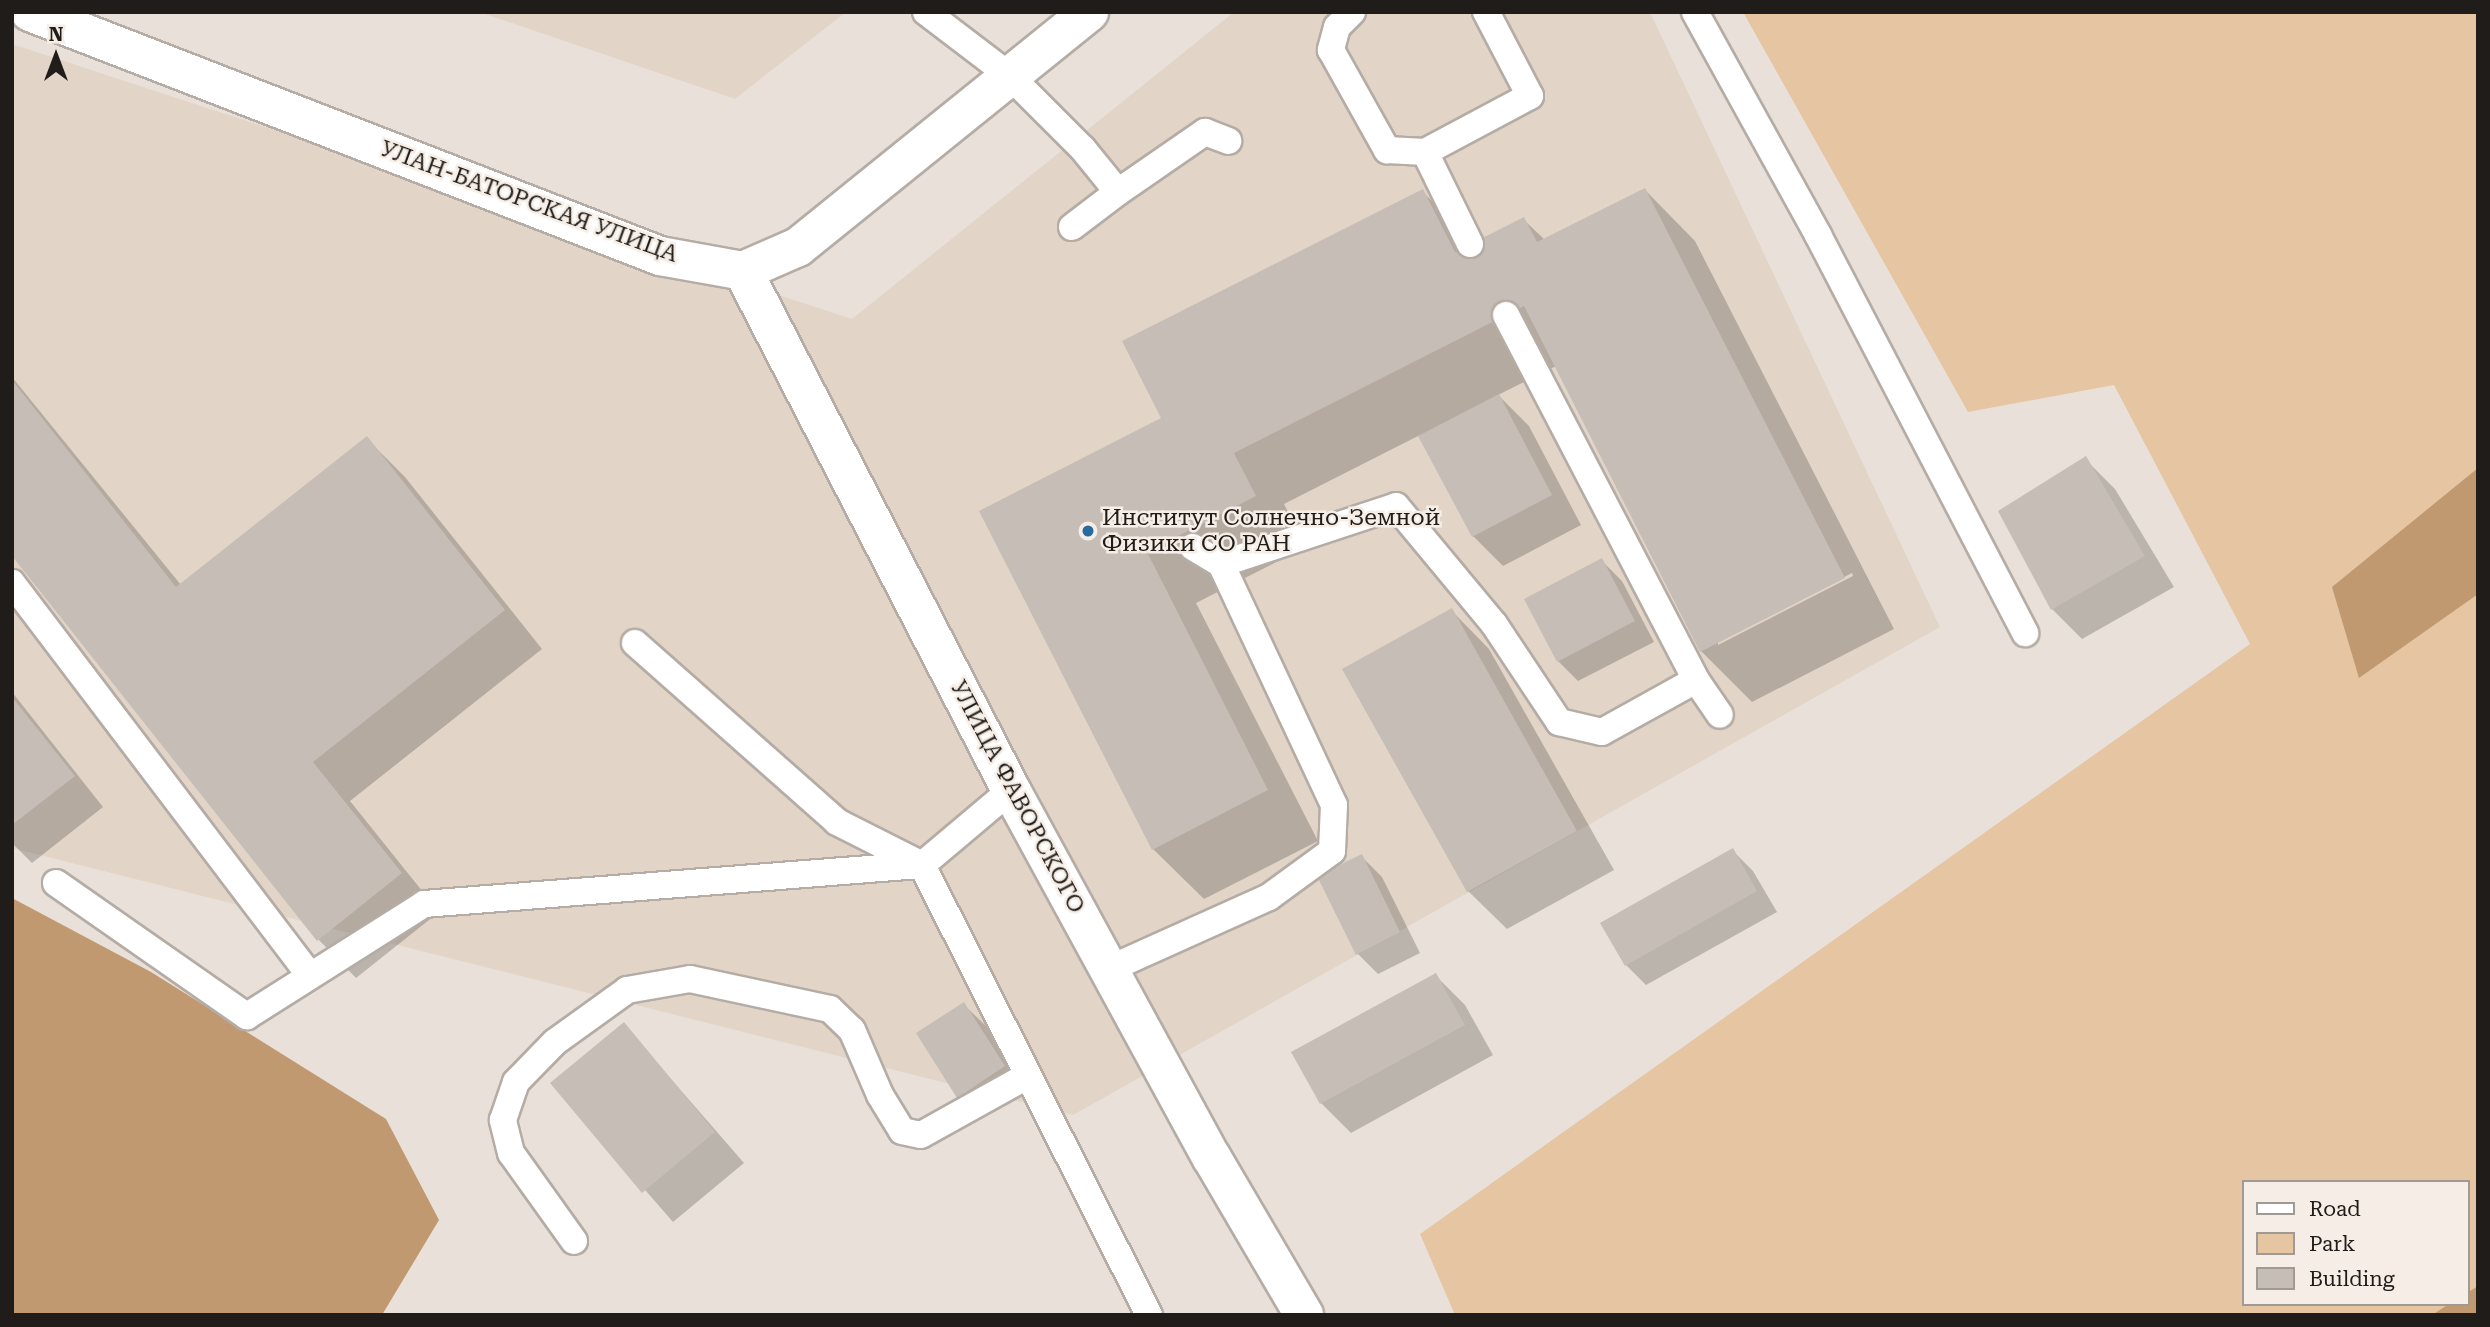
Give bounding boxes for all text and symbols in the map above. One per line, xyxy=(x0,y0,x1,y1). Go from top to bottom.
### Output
north arrow xyxy=(21,21,91,91)
text: N xyxy=(49,23,63,46)
street label: УЛАН-БАТОРСКАЯ УЛИЦА xyxy=(376,135,682,269)
place label: Институт Солнечно-Земной Физики СО РАН xyxy=(1102,504,1440,558)
marker: Институт Солнечно-Земной Физики СО РАН xyxy=(1080,523,1096,539)
street label: УЛИЦА ФАВОРСКОГО xyxy=(944,676,1090,918)
legend xyxy=(2242,1180,2469,1306)
text: Road xyxy=(2309,1197,2361,1221)
text: Park xyxy=(2309,1232,2355,1256)
text: Building xyxy=(2309,1267,2395,1291)

